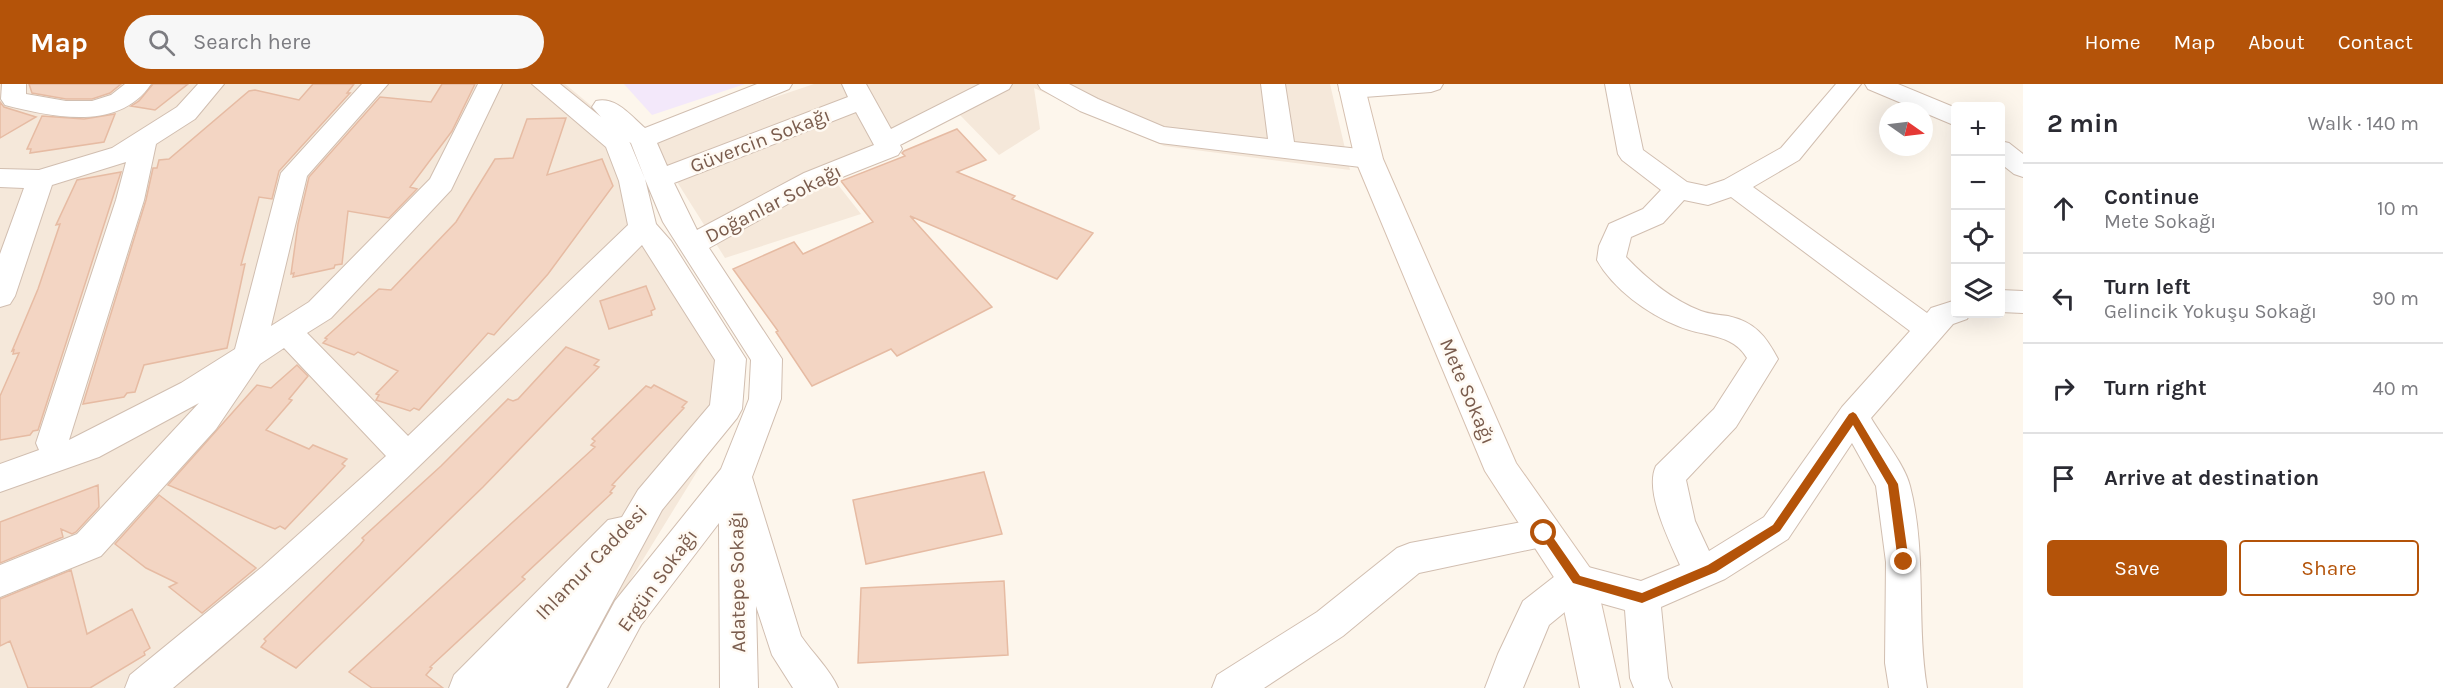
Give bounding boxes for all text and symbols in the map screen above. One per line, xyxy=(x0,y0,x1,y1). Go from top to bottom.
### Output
search box xyxy=(124,15,544,69)
text: Map xyxy=(30,26,88,59)
icon: search xyxy=(145,26,178,59)
text: Search here xyxy=(193,29,311,55)
text: Home xyxy=(2085,30,2141,54)
text: Map xyxy=(2174,30,2215,54)
text: About xyxy=(2248,30,2305,54)
text: Contact xyxy=(2338,30,2413,54)
north arrow xyxy=(1879,102,1933,156)
map controls xyxy=(1951,102,2005,318)
button: + xyxy=(1951,102,2005,156)
street label: Güvercin Sokağı xyxy=(687,103,833,178)
text: 2 min xyxy=(2047,108,2119,139)
text: Walk · 140 m xyxy=(2308,112,2419,135)
button: − xyxy=(1951,156,2005,210)
street label: Doğanlar Sokağı xyxy=(701,159,845,248)
text: Continue xyxy=(2104,184,2199,210)
icon: ahead xyxy=(2047,192,2080,225)
text: 10 m xyxy=(2377,197,2419,220)
button: locate xyxy=(1951,210,2005,264)
text: Mete Sokağı xyxy=(2104,210,2216,233)
button: layers xyxy=(1951,264,2005,318)
text: Turn left xyxy=(2104,274,2191,300)
icon: left xyxy=(2047,282,2080,315)
text: 90 m xyxy=(2372,287,2419,310)
text: Gelincik Yokuşu Sokağı xyxy=(2104,300,2317,323)
street label: Mete Sokağı xyxy=(1435,335,1500,447)
icon: right xyxy=(2047,372,2080,405)
text: Turn right xyxy=(2104,375,2207,401)
text: 40 m xyxy=(2373,377,2419,400)
icon: arrive xyxy=(2047,462,2080,495)
text: Arrive at destination xyxy=(2104,465,2319,491)
street label: Ihlamur Caddesi xyxy=(531,500,652,625)
street label: Adatepe Sokağı xyxy=(725,511,750,653)
route start xyxy=(1530,519,1556,545)
street label: Ergün Sokağı xyxy=(613,525,702,636)
button: Save xyxy=(2047,540,2227,596)
button: Share xyxy=(2239,540,2419,596)
route end xyxy=(1890,548,1916,574)

